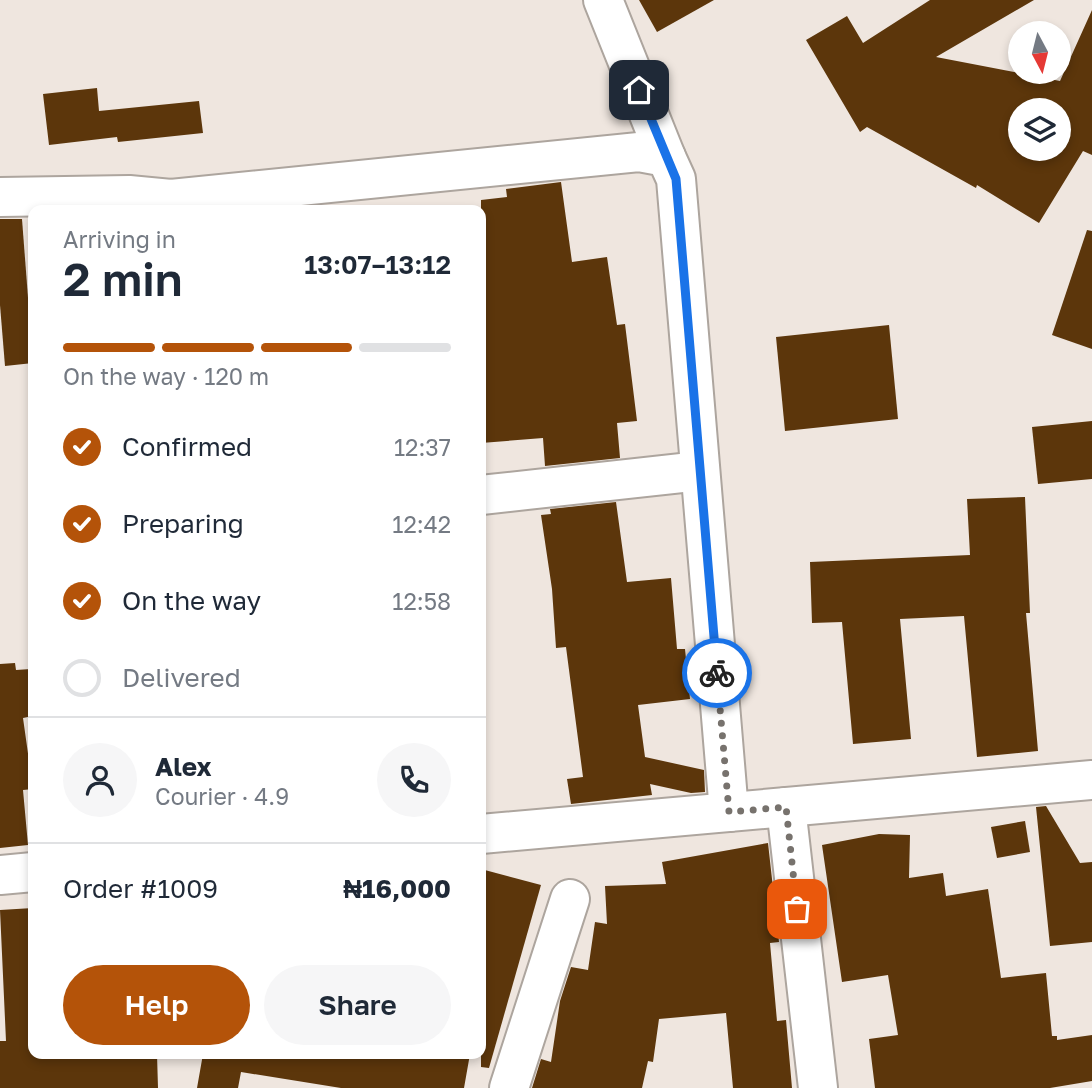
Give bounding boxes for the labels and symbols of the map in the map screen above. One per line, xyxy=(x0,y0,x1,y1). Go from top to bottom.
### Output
north arrow xyxy=(1008,21,1071,84)
pin xyxy=(609,60,669,120)
courier xyxy=(682,638,752,708)
pin xyxy=(767,879,827,939)

